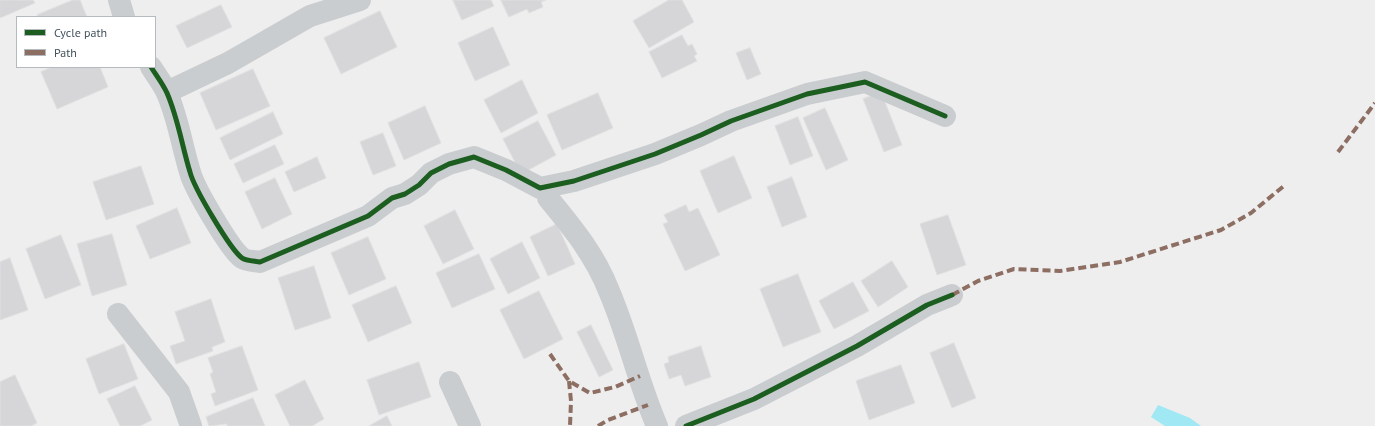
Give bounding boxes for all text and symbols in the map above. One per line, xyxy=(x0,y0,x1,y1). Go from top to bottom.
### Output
legend xyxy=(16,16,156,68)
text: Cycle path xyxy=(54,25,107,40)
text: Path xyxy=(54,45,77,60)

